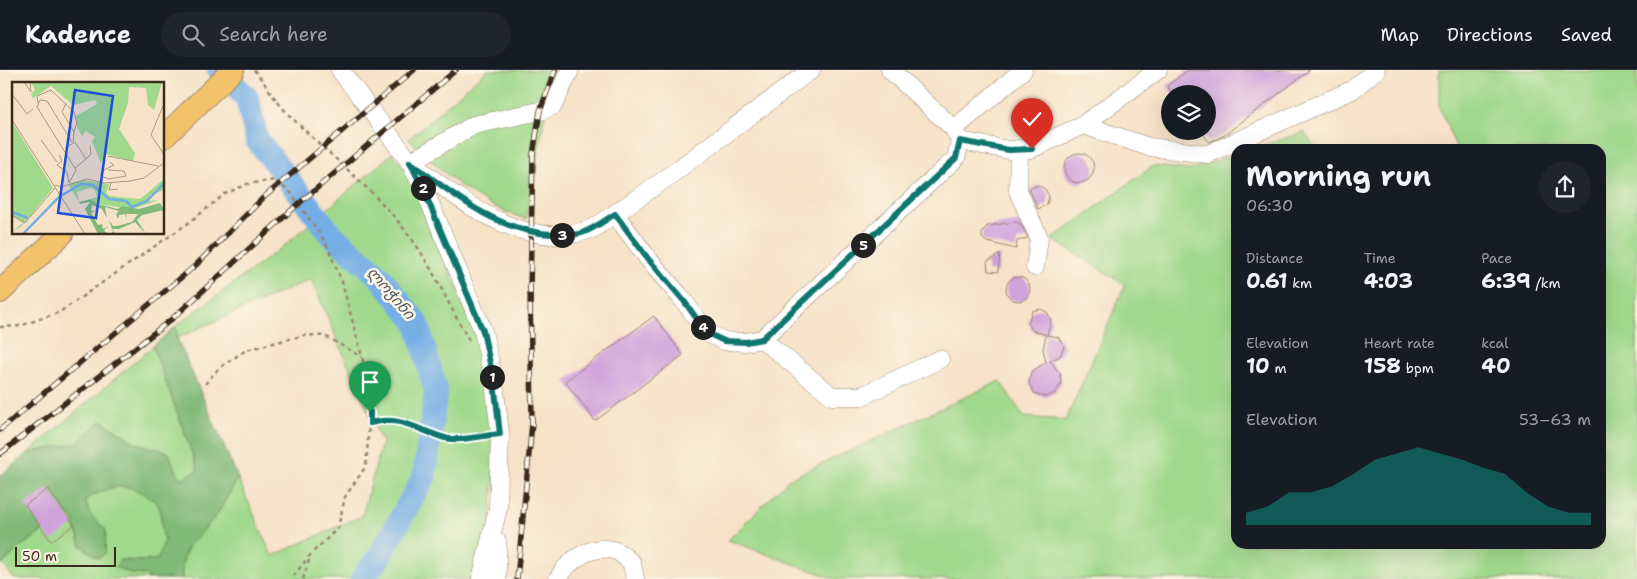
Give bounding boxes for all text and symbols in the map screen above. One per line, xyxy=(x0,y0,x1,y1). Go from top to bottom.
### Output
search box xyxy=(161,12,511,57)
text: Kadence xyxy=(25,19,131,51)
icon: search xyxy=(179,21,207,49)
text: Search here xyxy=(219,22,328,47)
text: Map xyxy=(1381,23,1419,47)
text: Directions xyxy=(1447,23,1533,47)
text: Saved xyxy=(1561,23,1612,47)
inset map xyxy=(12,82,165,235)
map controls xyxy=(1161,85,1216,140)
button: layers xyxy=(1161,85,1216,140)
pin xyxy=(1011,98,1053,149)
icon: check xyxy=(1018,105,1046,133)
text: Morning run xyxy=(1246,157,1431,195)
button: share xyxy=(1539,161,1591,213)
pin: 2 xyxy=(410,176,436,200)
text: 2 xyxy=(419,179,428,197)
text: 06:30 xyxy=(1246,195,1293,216)
pin: 3 xyxy=(550,222,574,248)
text: 3 xyxy=(558,226,567,244)
pin: 5 xyxy=(850,232,876,258)
text: 5 xyxy=(859,236,868,254)
text: Distance xyxy=(1246,249,1303,267)
text: Time xyxy=(1364,249,1396,267)
text: Pace xyxy=(1481,249,1512,267)
water label: ლოჭინი xyxy=(363,263,420,324)
text: 0.61 xyxy=(1246,267,1288,295)
text: 4:03 xyxy=(1364,267,1413,295)
text: 6:39 xyxy=(1481,267,1531,295)
text: km xyxy=(1288,274,1312,292)
text: /km xyxy=(1531,274,1560,292)
pin: 4 xyxy=(690,314,716,340)
text: 4 xyxy=(699,318,708,336)
text: Elevation xyxy=(1246,334,1309,352)
text: Heart rate xyxy=(1364,334,1435,352)
text: kcal xyxy=(1481,334,1509,352)
text: 10 xyxy=(1246,352,1270,380)
text: 158 xyxy=(1364,352,1401,380)
text: 40 xyxy=(1481,352,1511,380)
text: m xyxy=(1270,359,1286,377)
text: bpm xyxy=(1401,359,1434,377)
pin xyxy=(349,361,391,412)
pin: 1 xyxy=(480,364,504,390)
icon: arrive xyxy=(356,368,384,396)
text: 1 xyxy=(489,368,496,386)
text: Elevation xyxy=(1246,409,1318,430)
text: 53–63 m xyxy=(1519,409,1591,430)
scale bar xyxy=(15,544,116,567)
text: 50 m xyxy=(22,547,57,565)

